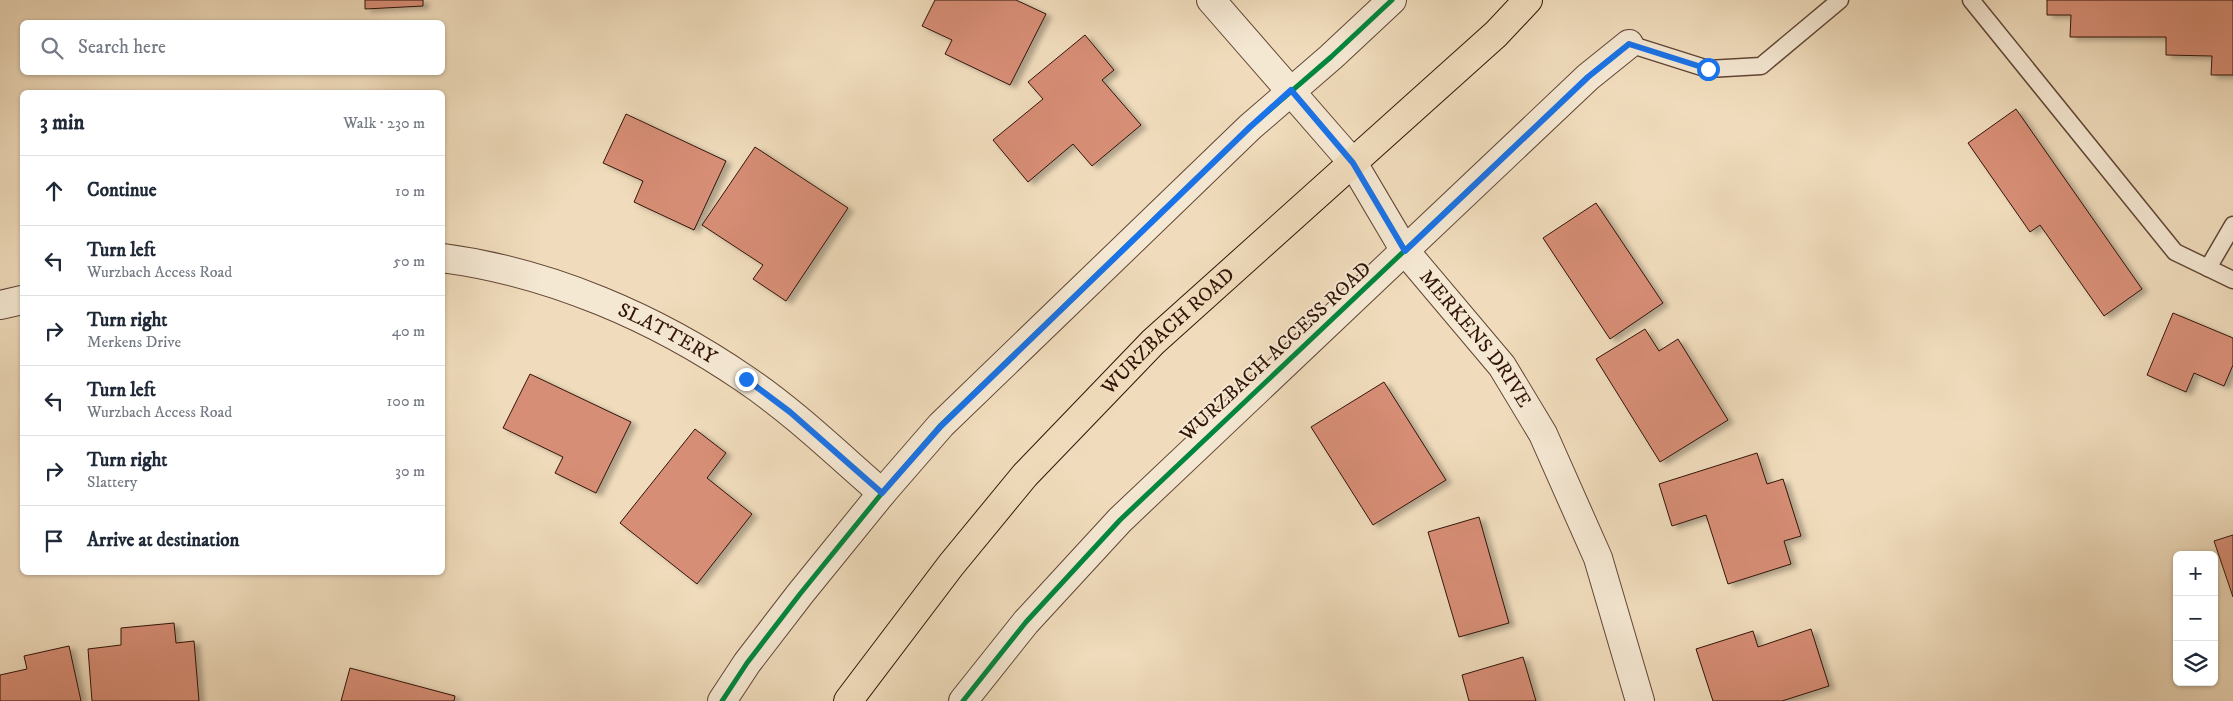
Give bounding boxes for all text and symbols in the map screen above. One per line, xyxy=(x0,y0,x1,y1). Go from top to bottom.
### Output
search box xyxy=(20,20,445,75)
icon: search xyxy=(38,34,66,62)
text: Search here xyxy=(78,36,166,59)
route start xyxy=(1697,58,1720,81)
text: 3 min xyxy=(40,110,85,136)
text: Walk · 230 m xyxy=(343,113,425,133)
icon: ahead xyxy=(40,177,68,205)
text: Continue xyxy=(87,179,157,202)
text: 10 m xyxy=(395,181,425,201)
text: Turn left xyxy=(87,239,156,262)
icon: left xyxy=(40,247,68,275)
text: 50 m xyxy=(393,251,425,271)
street label: WURZBACH ACCESS ROAD xyxy=(1174,257,1377,448)
text: Wurzbach Access Road xyxy=(87,262,232,282)
street label: WURZBACH ROAD xyxy=(1096,262,1240,401)
street label: MERKENS DRIVE xyxy=(1414,265,1537,412)
street label: SLATTERY xyxy=(614,297,722,370)
text: Turn right xyxy=(87,309,167,332)
icon: right xyxy=(40,317,68,345)
text: 40 m xyxy=(392,321,425,341)
text: Merkens Drive xyxy=(87,332,181,352)
route end xyxy=(735,368,758,391)
text: Turn left xyxy=(87,379,156,402)
icon: left xyxy=(40,387,68,415)
text: 100 m xyxy=(387,391,425,411)
text: Wurzbach Access Road xyxy=(87,402,232,422)
text: Turn right xyxy=(87,449,167,472)
icon: right xyxy=(40,457,68,485)
text: 30 m xyxy=(395,461,425,481)
text: Slattery xyxy=(87,472,137,492)
icon: arrive xyxy=(40,527,68,555)
text: Arrive at destination xyxy=(87,529,239,552)
map controls xyxy=(2173,551,2218,686)
button: + xyxy=(2173,551,2218,596)
button: − xyxy=(2173,596,2218,641)
button: layers xyxy=(2173,641,2218,686)

